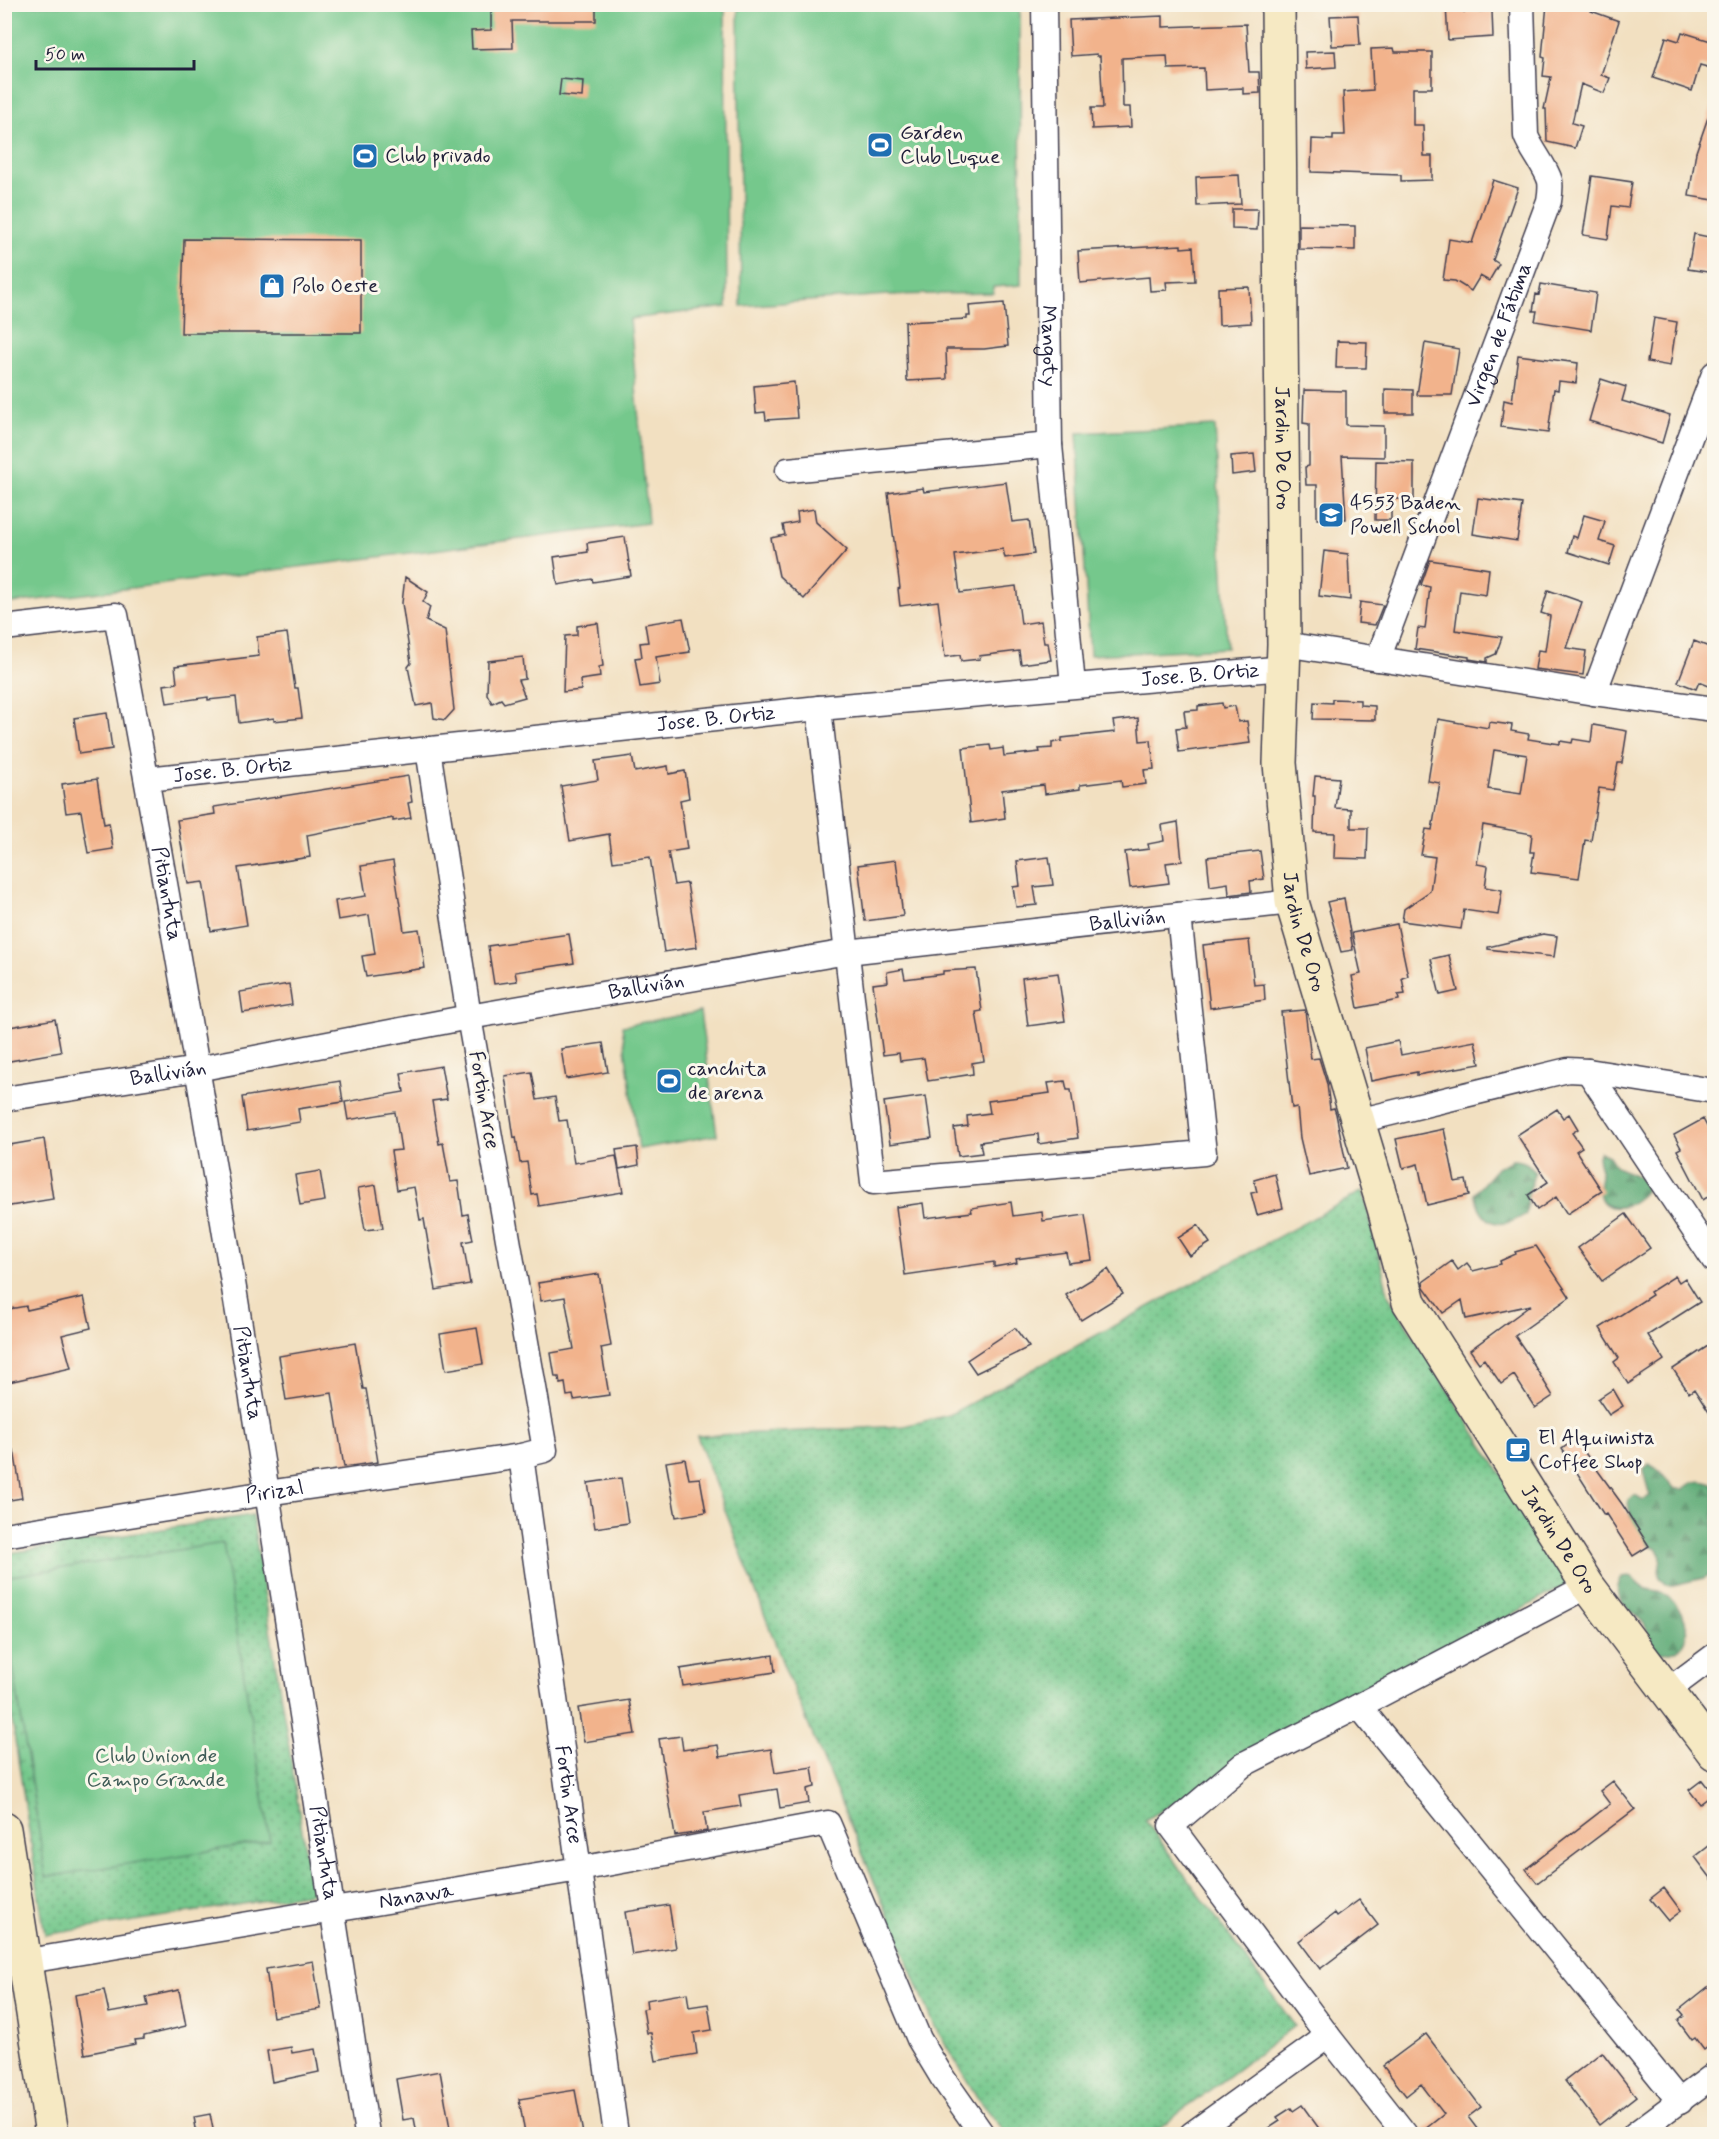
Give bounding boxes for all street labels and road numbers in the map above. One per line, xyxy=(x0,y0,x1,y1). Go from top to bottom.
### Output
street label: Virgen de Fátima xyxy=(1459,259,1539,411)
street label: Mangoty xyxy=(1034,305,1063,387)
street label: Jardin De Oro xyxy=(1268,386,1297,510)
street label: Jose. B. Ortiz xyxy=(1139,656,1261,694)
street label: Jose. B. Ortiz xyxy=(655,699,777,739)
street label: Jose. B. Ortiz xyxy=(172,750,293,790)
street label: Pitiantuta xyxy=(145,844,189,943)
street label: Jardin De Oro xyxy=(1275,870,1332,995)
street label: Ballivián xyxy=(1088,902,1167,939)
street label: Ballivián xyxy=(606,966,686,1007)
street label: Fortin Arce xyxy=(462,1049,506,1151)
street label: Ballivián xyxy=(128,1054,208,1093)
street label: Pitiantuta xyxy=(226,1324,269,1422)
street label: Pirizal xyxy=(243,1474,306,1510)
street label: Jardin De Oro xyxy=(1514,1479,1604,1599)
street label: Fortin Arce xyxy=(548,1744,589,1846)
street label: Pitiantuta xyxy=(303,1804,345,1902)
street label: Nanawa xyxy=(377,1876,456,1916)

